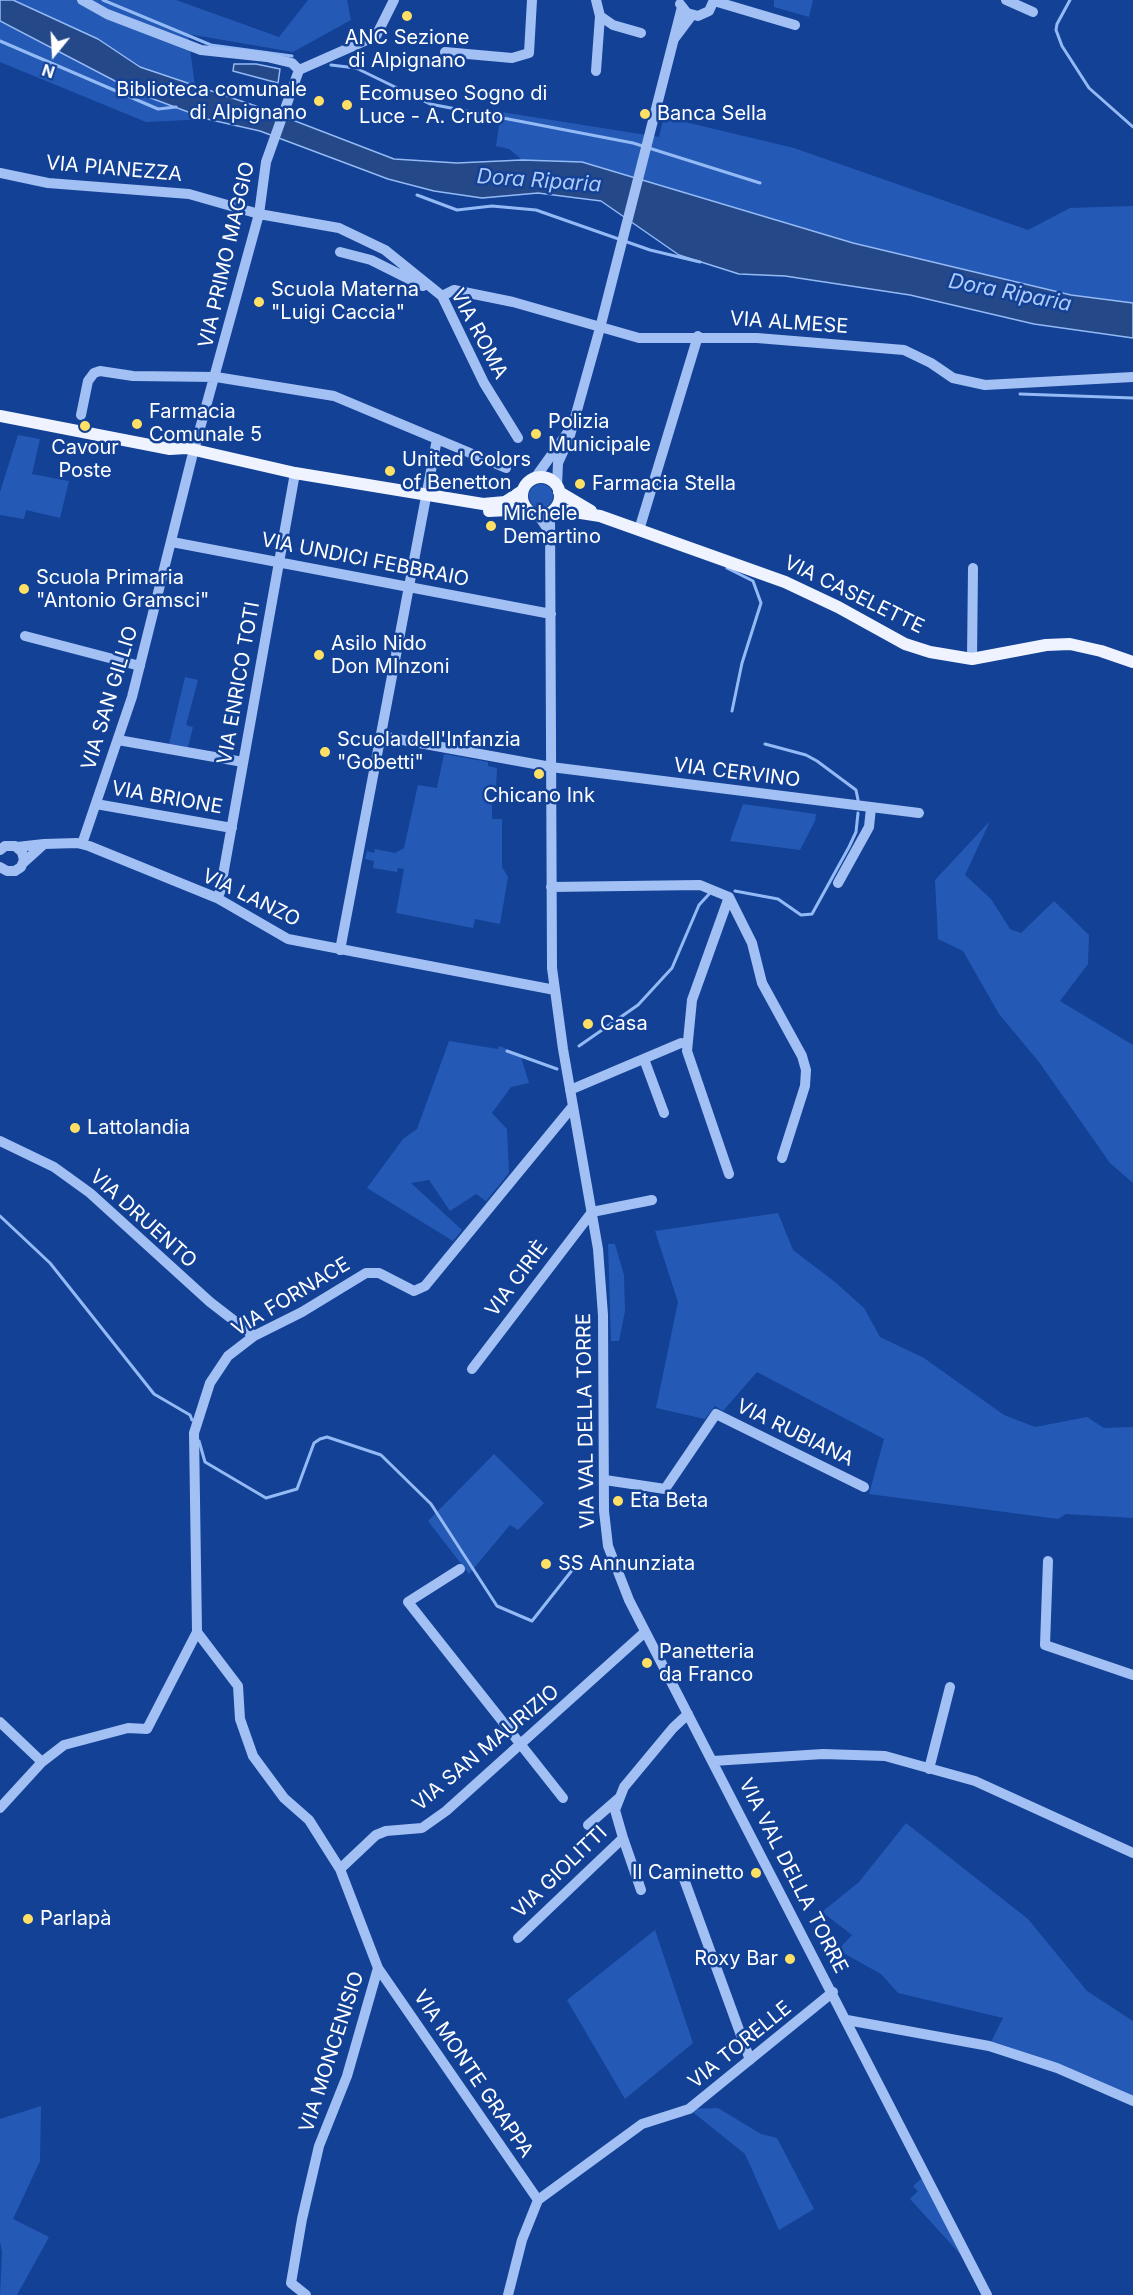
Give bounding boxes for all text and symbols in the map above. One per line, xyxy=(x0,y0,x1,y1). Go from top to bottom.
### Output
marker: ANC Sezione di Alpignano xyxy=(400,9,414,23)
north arrow xyxy=(24,24,84,84)
place label: ANC Sezione di Alpignano xyxy=(345,26,469,73)
text: N xyxy=(40,60,57,83)
place label: Biblioteca comunale di Alpignano xyxy=(116,78,307,125)
place label: Ecomuseo Sogno di Luce - A. Cruto xyxy=(359,82,547,129)
marker: Biblioteca comunale di Alpignano xyxy=(312,94,326,108)
marker: Ecomuseo Sogno di Luce - A. Cruto xyxy=(340,98,354,112)
place label: Banca Sella xyxy=(657,102,767,126)
marker: Banca Sella xyxy=(638,107,652,121)
street label: VIA PIANEZZA xyxy=(45,151,183,187)
street label: VIA PRIMO MAGGIO xyxy=(194,160,260,350)
water label: Dora Riparia xyxy=(476,164,602,198)
water label: Dora Riparia xyxy=(946,269,1074,317)
place label: Scuola Materna "Luigi Caccia" xyxy=(271,278,419,325)
street label: VIA ROMA xyxy=(445,285,513,383)
marker: Scuola Materna "Luigi Caccia" xyxy=(252,295,266,309)
street label: VIA ALMESE xyxy=(729,307,849,339)
place label: Farmacia Comunale 5 xyxy=(149,400,262,447)
place label: Polizia Municipale xyxy=(548,410,651,457)
marker: Farmacia Comunale 5 xyxy=(130,417,144,431)
marker: Cavour Poste xyxy=(78,419,92,433)
marker: Polizia Municipale xyxy=(529,427,543,441)
place label: Cavour Poste xyxy=(51,436,119,483)
place label: United Colors of Benetton xyxy=(402,448,531,495)
marker: United Colors of Benetton xyxy=(383,464,397,478)
place label: Farmacia Stella xyxy=(592,472,736,496)
marker: Farmacia Stella xyxy=(573,477,587,491)
place label: Michele Demartino xyxy=(503,502,601,549)
marker: Michele Demartino xyxy=(484,519,498,533)
street label: VIA UNDICI FEBBRAIO xyxy=(259,528,471,592)
street label: VIA CASELETTE xyxy=(780,551,928,639)
place label: Scuola Primaria "Antonio Gramsci" xyxy=(36,566,209,613)
marker: Scuola Primaria "Antonio Gramsci" xyxy=(17,582,31,596)
street label: VIA ENRICO TOTI xyxy=(213,600,265,766)
street label: VIA SAN GILLIO xyxy=(77,623,143,773)
place label: Asilo Nido Don MInzoni xyxy=(331,632,450,679)
marker: Asilo Nido Don MInzoni xyxy=(312,648,326,662)
place label: Scuola dell'Infanzia "Gobetti" xyxy=(337,728,521,775)
marker: Scuola dell'Infanzia "Gobetti" xyxy=(318,745,332,759)
street label: VIA CERVINO xyxy=(672,753,802,793)
marker: Chicano Ink xyxy=(532,767,546,781)
street label: VIA BRIONE xyxy=(110,776,224,820)
place label: Chicano Ink xyxy=(483,784,595,808)
street label: VIA LANZO xyxy=(198,864,304,932)
place label: Casa xyxy=(600,1012,648,1036)
marker: Casa xyxy=(581,1017,595,1031)
place label: Lattolandia xyxy=(87,1116,190,1140)
marker: Lattolandia xyxy=(68,1121,82,1135)
street label: VIA DRUENTO xyxy=(85,1165,201,1273)
street label: VIA CIRIÈ xyxy=(481,1236,553,1322)
street label: VIA FORNACE xyxy=(228,1252,354,1342)
street label: VIA VAL DELLA TORRE xyxy=(572,1313,600,1529)
street label: VIA RUBIANA xyxy=(732,1394,858,1472)
place label: Eta Beta xyxy=(630,1489,708,1513)
marker: Eta Beta xyxy=(611,1494,625,1508)
place label: SS Annunziata xyxy=(558,1552,695,1576)
marker: SS Annunziata xyxy=(539,1557,553,1571)
place label: Panetteria da Franco xyxy=(659,1640,754,1687)
marker: Panetteria da Franco xyxy=(640,1656,654,1670)
street label: VIA SAN MAURIZIO xyxy=(408,1680,564,1816)
street label: VIA VAL DELLA TORRE xyxy=(733,1774,853,1978)
street label: VIA GIOLITTI xyxy=(508,1821,612,1923)
place label: Il Caminetto xyxy=(632,1861,744,1885)
marker: Il Caminetto xyxy=(749,1866,763,1880)
place label: Parlapà xyxy=(40,1907,112,1931)
marker: Parlapà xyxy=(21,1912,35,1926)
place label: Roxy Bar xyxy=(694,1947,778,1971)
marker: Roxy Bar xyxy=(783,1952,797,1966)
street label: VIA MONCENISIO xyxy=(295,1969,369,2135)
street label: VIA MONTE GRAPPA xyxy=(408,1986,538,2162)
street label: VIA TORELLE xyxy=(684,1996,796,2094)

